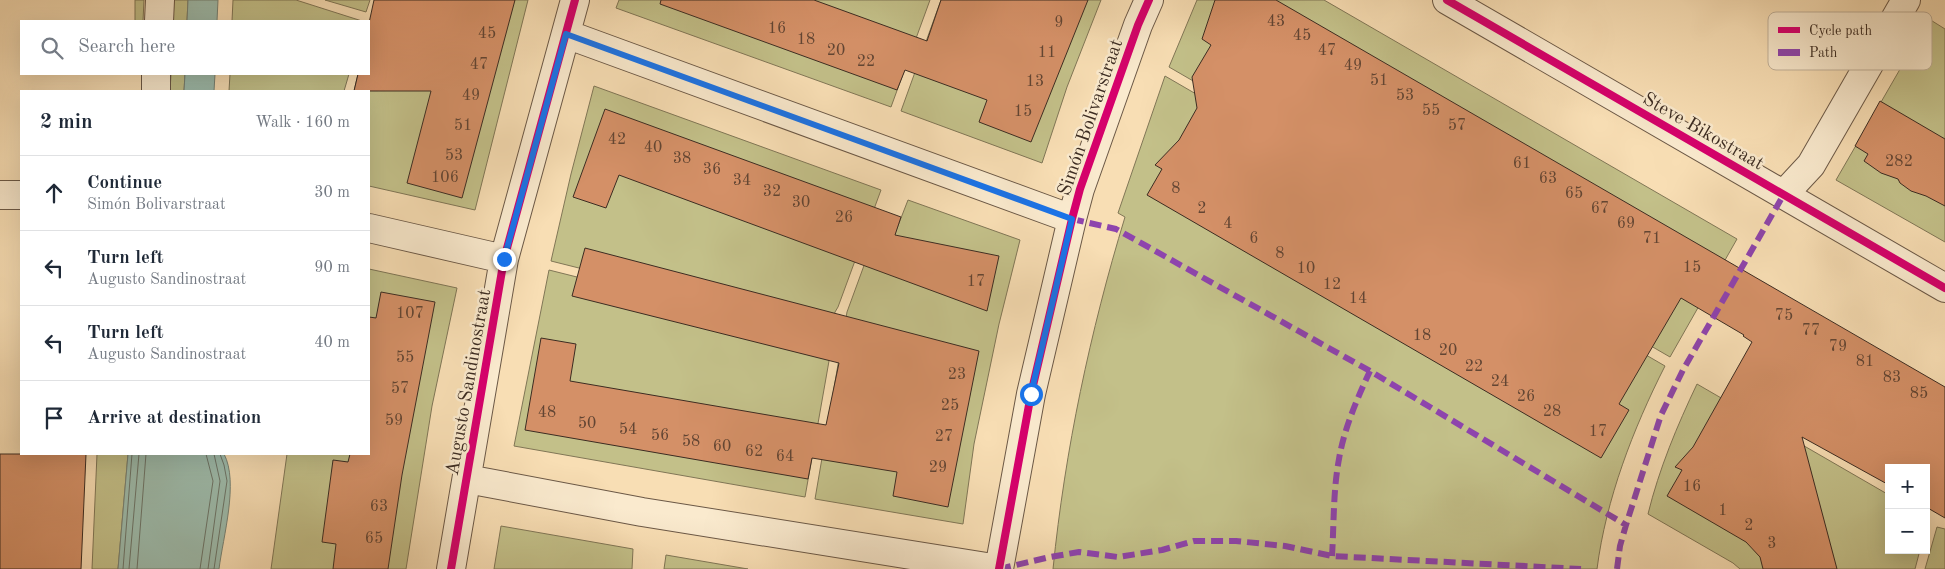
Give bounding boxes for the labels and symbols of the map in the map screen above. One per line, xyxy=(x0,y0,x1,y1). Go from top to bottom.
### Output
legend xyxy=(1768,12,1932,70)
house number: 43 xyxy=(1267,14,1285,30)
house number: 9 xyxy=(1054,15,1064,31)
house number: 16 xyxy=(768,21,786,37)
text: Cycle path xyxy=(1809,24,1872,38)
house number: 45 xyxy=(478,26,496,42)
house number: 45 xyxy=(1293,28,1311,44)
house number: 18 xyxy=(797,32,815,48)
street label: Simón Bolivarstraat xyxy=(1056,37,1127,199)
house number: 20 xyxy=(827,43,845,59)
house number: 47 xyxy=(1318,43,1336,59)
house number: 11 xyxy=(1038,45,1056,61)
text: Path xyxy=(1809,46,1838,60)
house number: 22 xyxy=(857,54,875,70)
house number: 47 xyxy=(470,57,488,73)
house number: 49 xyxy=(1344,58,1362,74)
house number: 51 xyxy=(1370,73,1388,89)
house number: 13 xyxy=(1026,74,1044,90)
house number: 49 xyxy=(462,88,480,104)
house number: 53 xyxy=(1396,88,1414,104)
street label: Steve Bikostraat xyxy=(1639,90,1766,174)
house number: 55 xyxy=(1422,103,1440,119)
house number: 15 xyxy=(1014,104,1032,120)
house number: 51 xyxy=(454,118,472,134)
house number: 57 xyxy=(1448,118,1466,134)
house number: 42 xyxy=(608,132,626,148)
house number: 40 xyxy=(644,140,662,156)
house number: 53 xyxy=(445,148,463,164)
house number: 38 xyxy=(673,151,691,167)
house number: 282 xyxy=(1885,154,1913,170)
house number: 61 xyxy=(1513,156,1531,172)
house number: 36 xyxy=(703,162,721,178)
house number: 106 xyxy=(431,170,459,186)
house number: 63 xyxy=(1539,171,1557,187)
house number: 34 xyxy=(733,173,751,189)
house number: 8 xyxy=(1171,181,1181,197)
house number: 32 xyxy=(763,184,781,200)
house number: 65 xyxy=(1565,186,1583,202)
house number: 30 xyxy=(792,195,810,211)
house number: 2 xyxy=(1197,201,1207,217)
house number: 67 xyxy=(1591,201,1609,217)
house number: 26 xyxy=(835,210,853,226)
house number: 4 xyxy=(1223,216,1233,232)
house number: 69 xyxy=(1617,216,1635,232)
house number: 6 xyxy=(1249,231,1259,247)
house number: 71 xyxy=(1643,231,1661,247)
house number: 8 xyxy=(1275,246,1285,262)
route end xyxy=(493,248,516,271)
house number: 15 xyxy=(1683,260,1701,276)
house number: 10 xyxy=(1297,261,1315,277)
house number: 17 xyxy=(967,274,985,290)
house number: 12 xyxy=(1323,277,1341,293)
street label: Augusto Sandinostraat xyxy=(444,288,495,477)
house number: 14 xyxy=(1349,291,1367,307)
house number: 107 xyxy=(396,306,424,322)
house number: 75 xyxy=(1775,308,1793,324)
house number: 77 xyxy=(1802,323,1820,339)
house number: 18 xyxy=(1413,328,1431,344)
house number: 79 xyxy=(1829,339,1847,355)
house number: 20 xyxy=(1439,343,1457,359)
house number: 55 xyxy=(396,350,414,366)
house number: 81 xyxy=(1856,354,1874,370)
house number: 22 xyxy=(1465,359,1483,375)
house number: 23 xyxy=(948,367,966,383)
house number: 83 xyxy=(1883,370,1901,386)
house number: 24 xyxy=(1491,374,1509,390)
house number: 57 xyxy=(391,381,409,397)
route start xyxy=(1020,383,1043,406)
house number: 85 xyxy=(1910,386,1928,402)
house number: 26 xyxy=(1517,389,1535,405)
house number: 25 xyxy=(941,398,959,414)
house number: 28 xyxy=(1543,404,1561,420)
house number: 48 xyxy=(538,405,556,421)
house number: 59 xyxy=(385,413,403,429)
house number: 50 xyxy=(578,416,596,432)
house number: 54 xyxy=(619,422,637,438)
house number: 17 xyxy=(1589,424,1607,440)
house number: 56 xyxy=(651,428,669,444)
house number: 27 xyxy=(935,429,953,445)
house number: 58 xyxy=(682,434,700,450)
house number: 60 xyxy=(713,439,731,455)
house number: 62 xyxy=(745,444,763,460)
house number: 64 xyxy=(776,449,794,465)
house number: 29 xyxy=(929,460,947,476)
house number: 16 xyxy=(1683,479,1701,495)
house number: 63 xyxy=(370,499,388,515)
house number: 1 xyxy=(1718,503,1728,519)
house number: 2 xyxy=(1744,518,1754,534)
house number: 65 xyxy=(365,531,383,547)
house number: 3 xyxy=(1767,536,1777,552)

